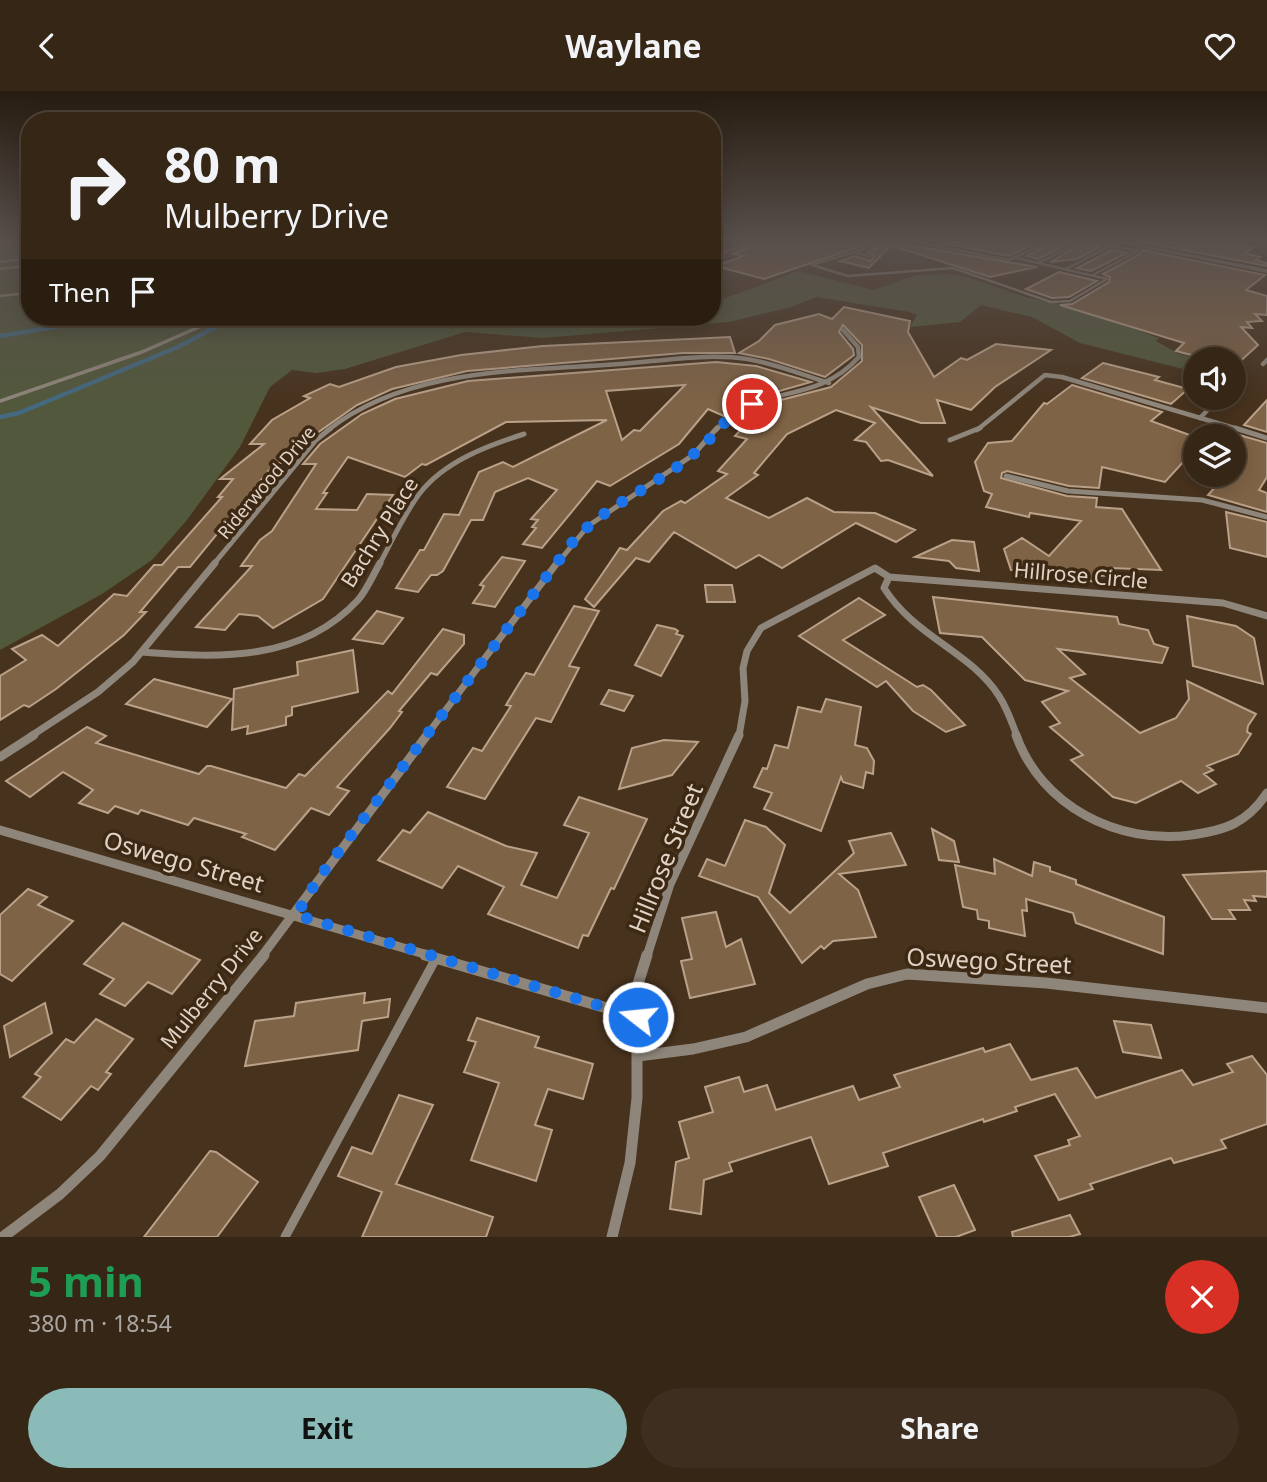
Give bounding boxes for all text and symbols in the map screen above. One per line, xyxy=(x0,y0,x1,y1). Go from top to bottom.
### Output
text: Waylane xyxy=(565,24,702,67)
icon: back xyxy=(28,27,66,65)
icon: heart xyxy=(1201,27,1239,65)
text: 80 m xyxy=(164,131,281,197)
icon: right xyxy=(49,140,140,231)
text: Mulberry Drive xyxy=(164,194,389,237)
icon: arrive xyxy=(124,273,162,311)
text: Then xyxy=(49,274,110,310)
map controls xyxy=(1183,347,1246,487)
button: sound xyxy=(1183,347,1246,410)
pin xyxy=(722,374,782,434)
icon: arrive xyxy=(733,385,771,423)
street label: Riderwood Drive xyxy=(212,420,320,544)
button: layers xyxy=(1183,424,1246,487)
street label: Bachry Place xyxy=(334,472,424,592)
street label: Hillrose Circle xyxy=(1013,555,1149,595)
street label: Hillrose Street xyxy=(620,778,710,938)
street label: Oswego Street xyxy=(100,822,268,900)
street label: Mulberry Drive xyxy=(154,922,268,1054)
street label: Oswego Street xyxy=(906,939,1073,981)
position arrow xyxy=(601,980,675,1054)
text: 5 min xyxy=(28,1252,144,1309)
button: close xyxy=(1165,1260,1239,1334)
text: 380 m · 18:54 xyxy=(28,1307,172,1339)
button: Exit xyxy=(28,1388,627,1468)
button: Share xyxy=(641,1388,1239,1468)

